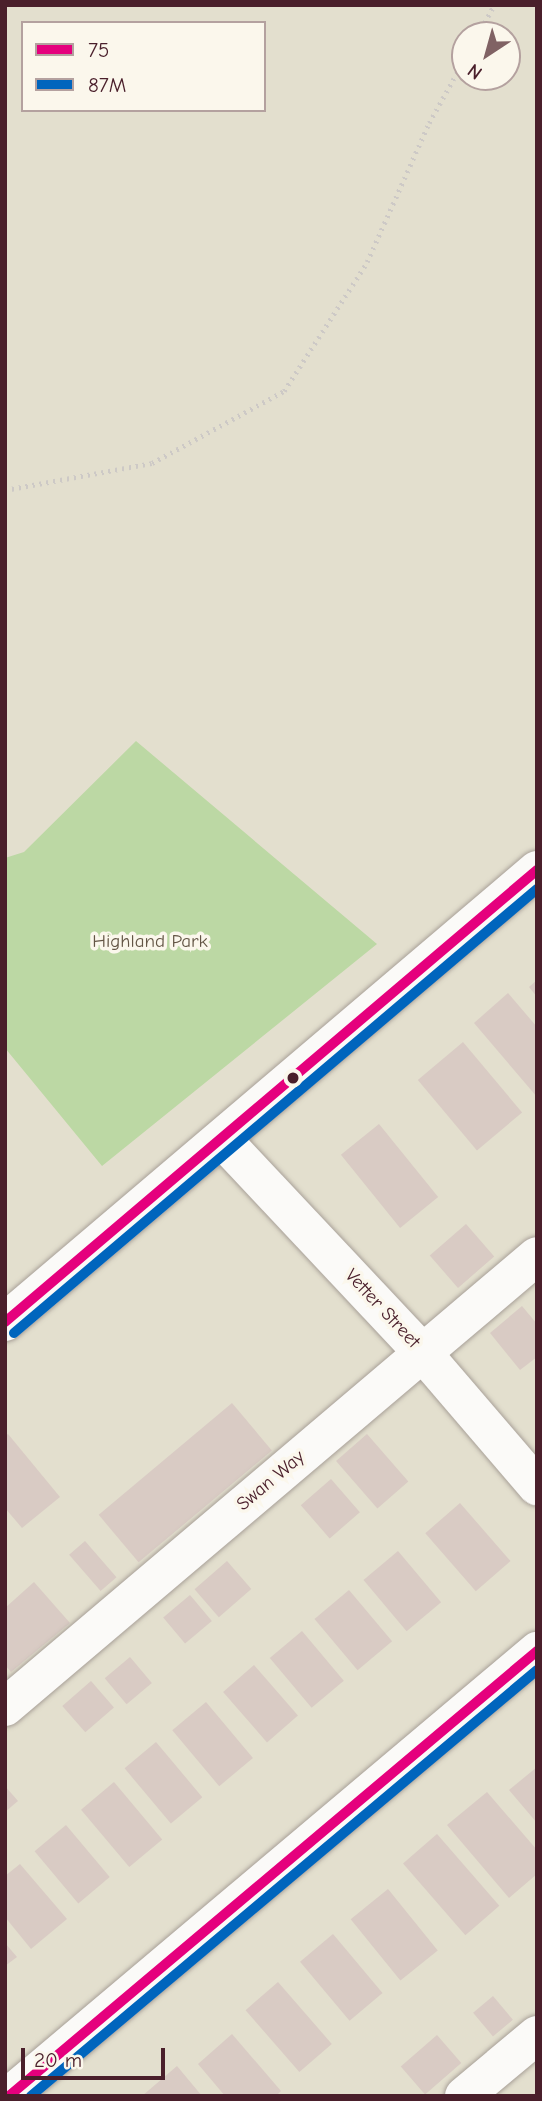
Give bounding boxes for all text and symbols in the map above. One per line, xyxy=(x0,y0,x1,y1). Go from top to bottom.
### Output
legend xyxy=(21,21,266,112)
north arrow xyxy=(451,21,521,91)
text: 75 xyxy=(88,38,109,62)
text: N xyxy=(463,59,486,84)
text: 87M xyxy=(88,73,126,97)
park label: Highland Park xyxy=(92,931,208,953)
unlabelled marker xyxy=(286,1071,300,1085)
street label: Vetter Street xyxy=(340,1265,424,1353)
street label: Swan Way xyxy=(232,1446,310,1516)
scale bar xyxy=(24,2035,168,2078)
text: 20 m xyxy=(34,2048,82,2072)

